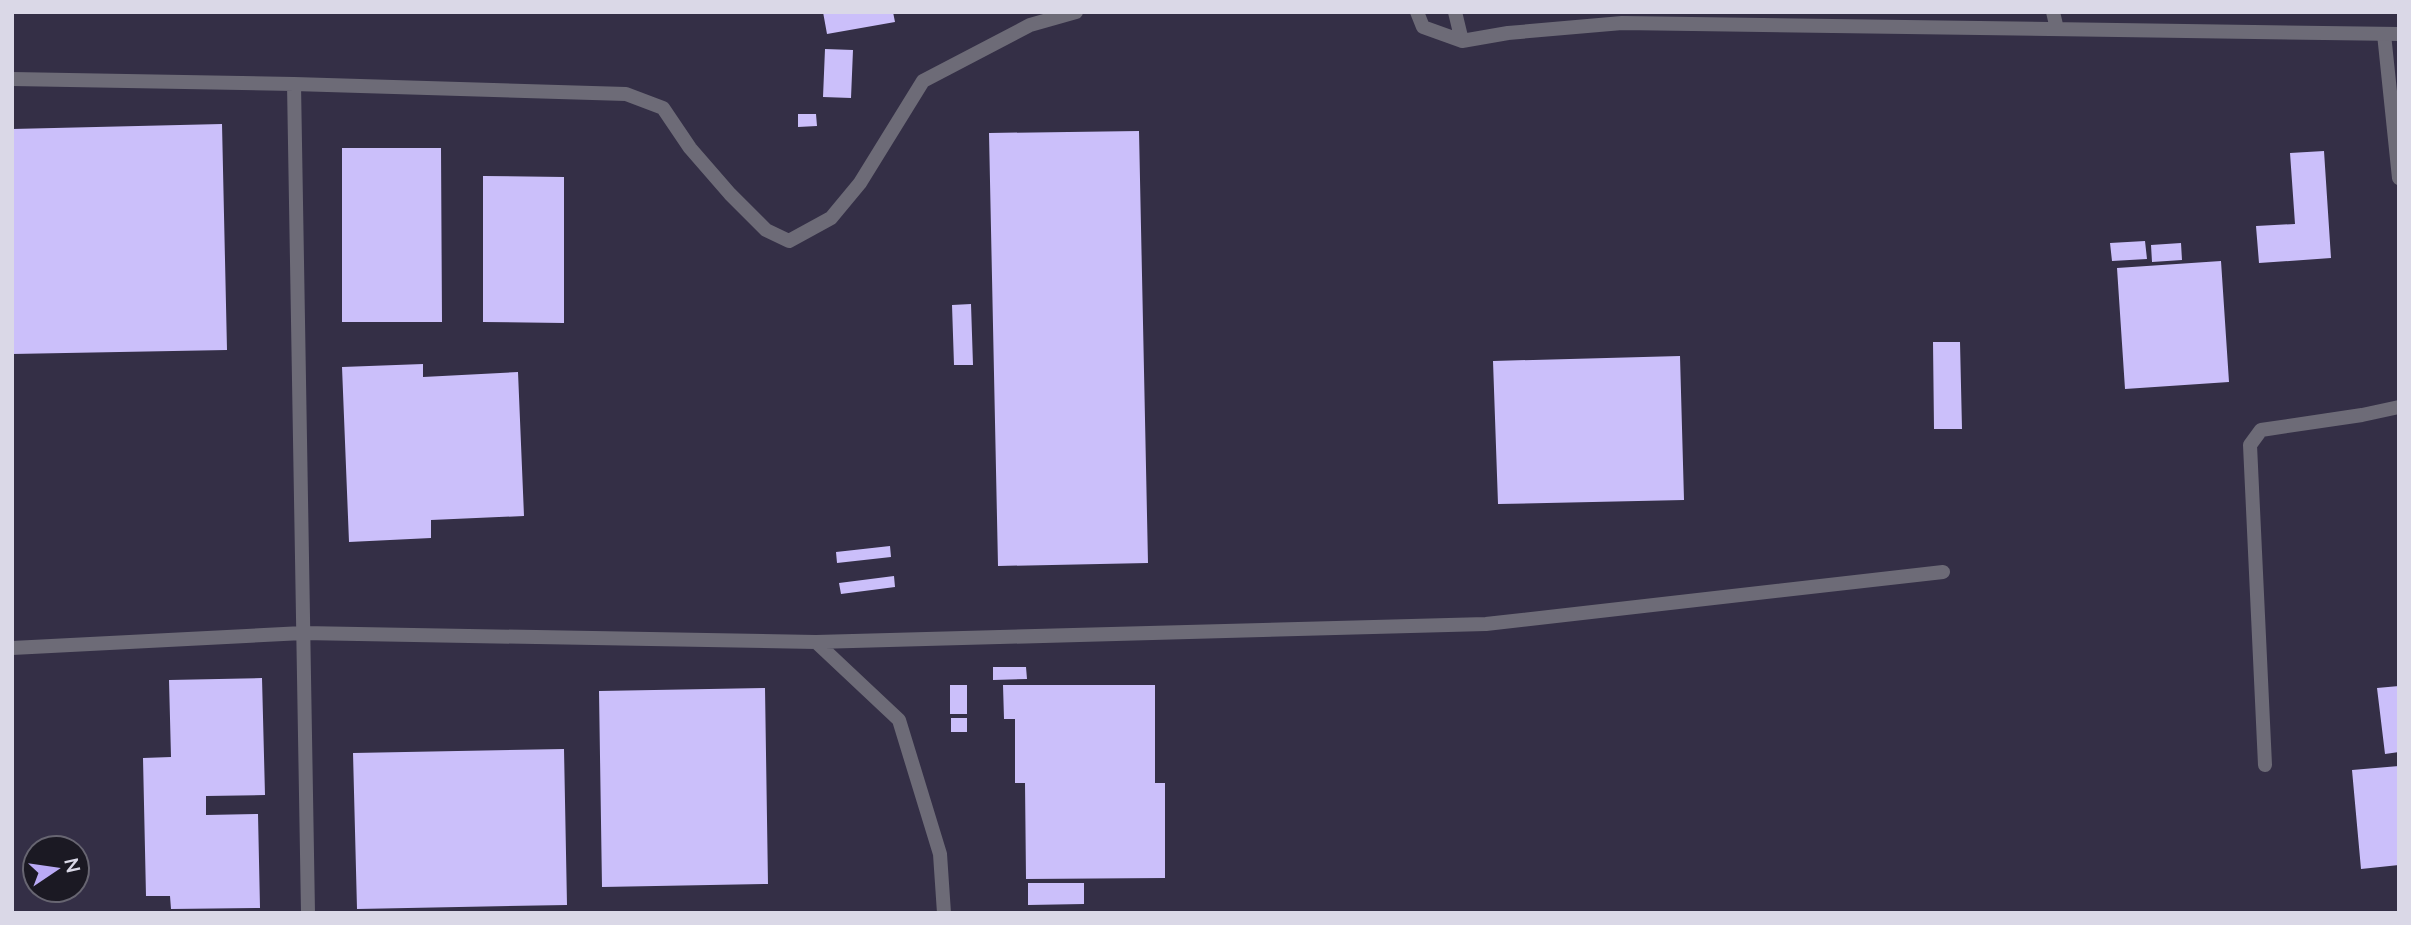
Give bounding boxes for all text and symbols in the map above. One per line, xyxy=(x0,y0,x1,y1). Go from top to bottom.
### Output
north arrow xyxy=(21,834,91,904)
text: N xyxy=(60,855,86,875)

